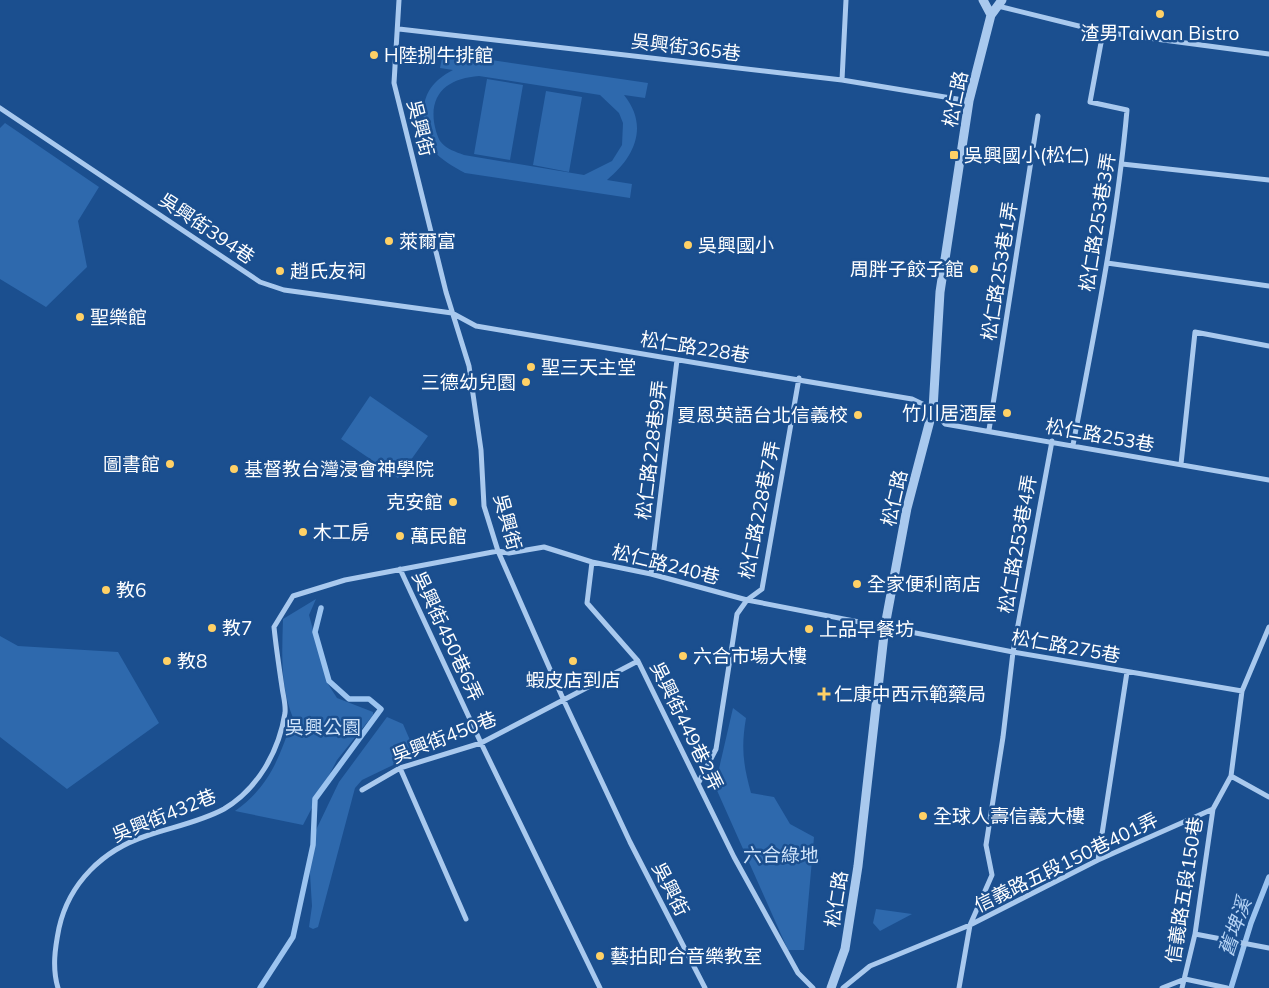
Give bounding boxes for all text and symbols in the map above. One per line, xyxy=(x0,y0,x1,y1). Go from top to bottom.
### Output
marker: 渣男Taiwan Bistro xyxy=(1154,8,1166,20)
place label: 渣男Taiwan Bistro xyxy=(1081,21,1239,45)
street label: 吳興街365巷 xyxy=(630,28,742,66)
place label: H陸捌牛排館 xyxy=(384,43,494,67)
marker: H陸捌牛排館 xyxy=(368,49,380,61)
street label: 松仁路 xyxy=(937,69,973,129)
street label: 吳興街 xyxy=(402,97,440,159)
place label: 吳興國小(松仁) xyxy=(964,143,1090,167)
marker: 吳興國小(松仁) xyxy=(948,149,960,161)
street label: 松仁路253巷3弄 xyxy=(1074,151,1120,293)
street label: 吳興街394巷 xyxy=(155,187,259,269)
street label: 松仁路253巷1弄 xyxy=(976,200,1022,342)
place label: 萊爾富 xyxy=(399,229,456,253)
place label: 吳興國小 xyxy=(698,233,774,257)
marker: 萊爾富 xyxy=(383,235,395,247)
marker: 吳興國小 xyxy=(682,239,694,251)
place label: 周胖子餃子館 xyxy=(850,257,964,281)
place label: 趙氏友祠 xyxy=(290,259,366,283)
marker: 周胖子餃子館 xyxy=(968,263,980,275)
marker: 趙氏友祠 xyxy=(274,265,286,277)
place label: 聖樂館 xyxy=(90,305,147,329)
marker: 聖樂館 xyxy=(74,311,86,323)
street label: 松仁路228巷 xyxy=(639,327,751,367)
place label: 聖三天主堂 xyxy=(541,355,636,379)
marker: 聖三天主堂 xyxy=(525,361,537,373)
place label: 三德幼兒園 xyxy=(421,370,516,394)
marker: 三德幼兒園 xyxy=(520,376,532,388)
street label: 松仁路228巷9弄 xyxy=(631,379,671,521)
place label: 竹川居酒屋 xyxy=(902,401,997,425)
place label: 夏恩英語台北信義校 xyxy=(677,403,848,427)
marker: 竹川居酒屋 xyxy=(1001,407,1013,419)
marker: 夏恩英語台北信義校 xyxy=(852,409,864,421)
street label: 松仁路253巷 xyxy=(1044,414,1156,456)
street label: 松仁路228巷7弄 xyxy=(734,439,784,581)
place label: 圖書館 xyxy=(103,452,160,476)
place label: 基督教台灣浸會神學院 xyxy=(244,457,434,481)
marker: 圖書館 xyxy=(164,458,176,470)
marker: 基督教台灣浸會神學院 xyxy=(228,463,240,475)
street label: 松仁路 xyxy=(876,468,912,528)
street label: 松仁路253巷4弄 xyxy=(993,473,1041,615)
place label: 克安館 xyxy=(386,490,443,514)
street label: 吳興街 xyxy=(489,491,527,553)
marker: 克安館 xyxy=(447,496,459,508)
place label: 木工房 xyxy=(313,520,370,544)
place label: 萬民館 xyxy=(410,524,467,548)
marker: 木工房 xyxy=(297,526,309,538)
marker: 萬民館 xyxy=(394,530,406,542)
street label: 松仁路240巷 xyxy=(610,539,722,589)
street label: 吳興街450巷6弄 xyxy=(407,567,489,705)
place label: 全家便利商店 xyxy=(867,572,981,596)
place label: 教6 xyxy=(116,578,146,602)
marker: 全家便利商店 xyxy=(851,578,863,590)
marker: 教6 xyxy=(100,584,112,596)
place label: 教7 xyxy=(222,616,252,640)
place label: 上品早餐坊 xyxy=(819,617,914,641)
marker: 教7 xyxy=(206,622,218,634)
marker: 上品早餐坊 xyxy=(803,623,815,635)
street label: 松仁路275巷 xyxy=(1010,625,1122,667)
place label: 六合市場大樓 xyxy=(693,644,807,668)
place label: 教8 xyxy=(177,649,207,673)
marker: 六合市場大樓 xyxy=(677,650,689,662)
marker: 教8 xyxy=(161,655,173,667)
marker: 蝦皮店到店 xyxy=(567,655,579,667)
street label: 吳興街449巷2弄 xyxy=(645,658,729,794)
place label: 蝦皮店到店 xyxy=(525,668,621,692)
place label: 仁康中西示範藥局 xyxy=(834,682,986,706)
marker: 仁康中西示範藥局 xyxy=(818,688,830,700)
street label: 吳興街450巷 xyxy=(388,706,500,768)
park label: 吳興公園 xyxy=(285,715,361,739)
street label: 吳興街432巷 xyxy=(108,783,220,847)
place label: 全球人壽信義大樓 xyxy=(933,804,1085,828)
street label: 信義路五段150巷401弄 xyxy=(970,807,1162,917)
marker: 全球人壽信義大樓 xyxy=(917,810,929,822)
street label: 信義路五段150巷 xyxy=(1161,815,1207,965)
park label: 六合綠地 xyxy=(743,843,819,867)
street label: 吳興街 xyxy=(647,858,695,920)
street label: 松仁路 xyxy=(820,869,852,929)
water label: 舊埤溪 xyxy=(1213,892,1257,959)
place label: 藝拍即合音樂教室 xyxy=(610,944,762,968)
marker: 藝拍即合音樂教室 xyxy=(594,950,606,962)

